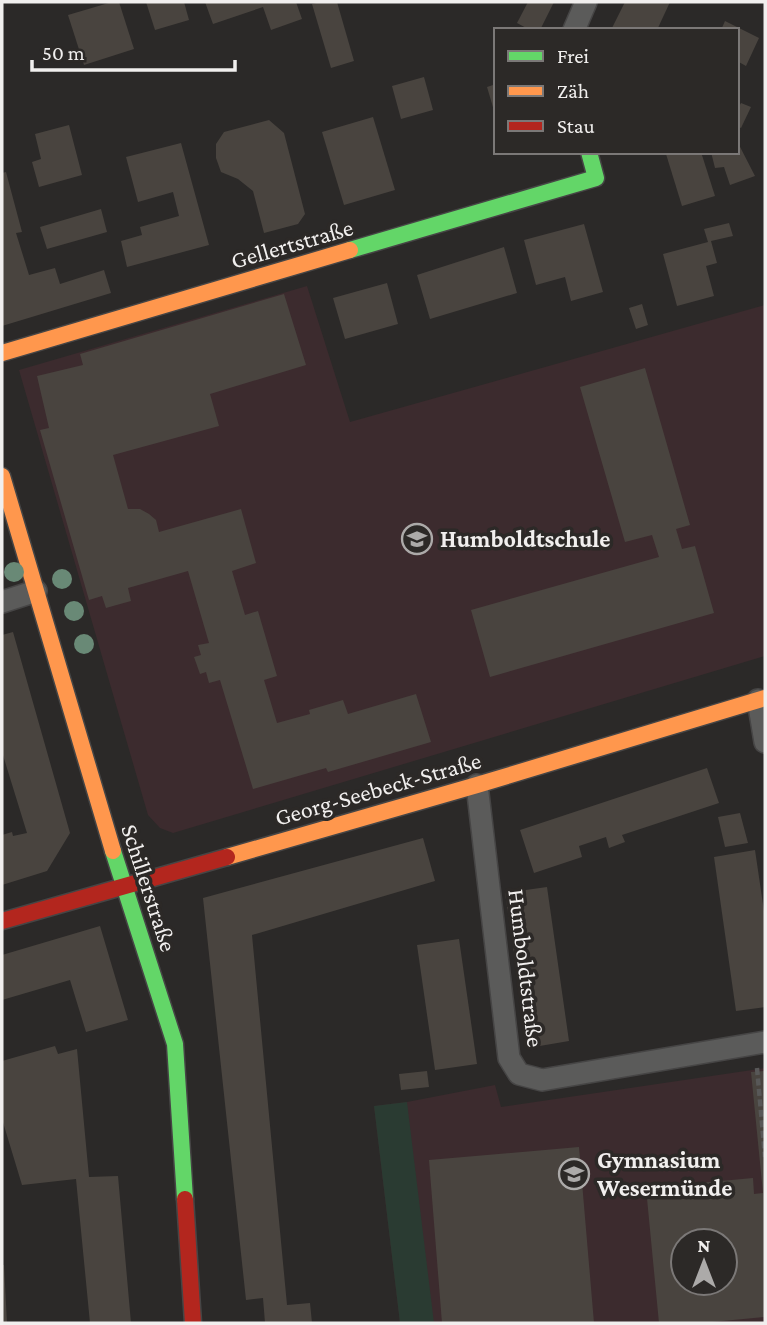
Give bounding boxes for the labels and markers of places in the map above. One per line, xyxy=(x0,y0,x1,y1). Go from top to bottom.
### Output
school or university icon: Humboldtschule xyxy=(400,522,434,556)
place label: Humboldtschule xyxy=(440,525,610,552)
place label: Gymnasium Wesermünde xyxy=(596,1146,732,1201)
school or university icon: Gymnasium Wesermünde xyxy=(557,1157,591,1191)

